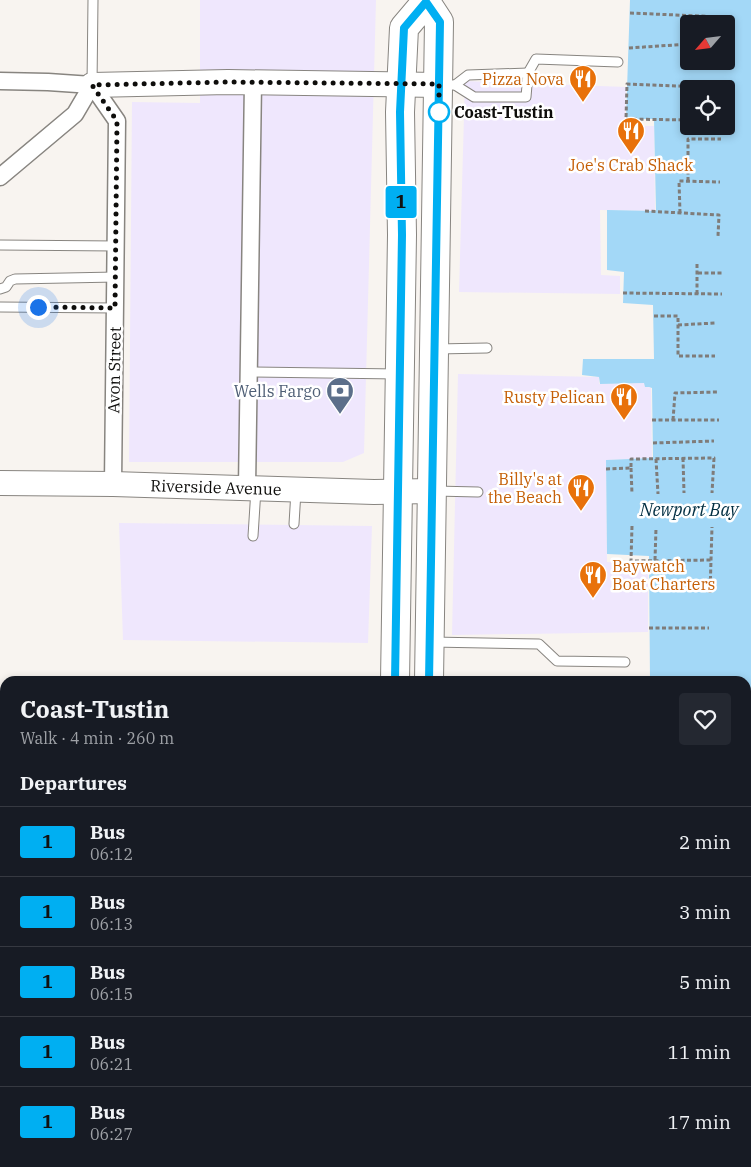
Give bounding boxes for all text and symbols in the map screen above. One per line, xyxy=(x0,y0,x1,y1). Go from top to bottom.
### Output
north arrow xyxy=(680,15,735,70)
map controls xyxy=(680,15,735,135)
restaurant icon: Pizza Nova xyxy=(568,64,598,103)
place label: Pizza Nova xyxy=(482,69,564,89)
button: locate xyxy=(680,80,735,135)
marker: Coast-Tustin xyxy=(428,101,450,123)
place label: Coast-Tustin xyxy=(454,102,554,122)
restaurant icon: Joe's Crab Shack xyxy=(616,116,646,155)
place label: Joe's Crab Shack xyxy=(569,155,694,175)
line badge: 1 xyxy=(385,186,417,218)
text: 1 xyxy=(396,190,406,213)
your location xyxy=(26,295,51,320)
street label: Avon Street xyxy=(103,326,125,414)
bank icon: Wells Fargo xyxy=(325,376,355,415)
place label: Wells Fargo xyxy=(234,381,321,401)
restaurant icon: Rusty Pelican xyxy=(609,382,639,421)
place label: Rusty Pelican xyxy=(504,387,605,407)
place label: Billy's at the Beach xyxy=(488,469,562,507)
restaurant icon: Billy's at the Beach xyxy=(566,473,596,512)
street label: Riverside Avenue xyxy=(150,475,282,499)
water label: Newport Bay xyxy=(639,498,740,521)
place label: Baywatch Boat Charters xyxy=(612,556,715,594)
restaurant icon: Baywatch Boat Charters xyxy=(578,560,608,599)
text: Coast-Tustin xyxy=(20,693,169,725)
button: heart xyxy=(679,693,731,745)
text: Walk · 4 min · 260 m xyxy=(20,728,174,748)
text: Departures xyxy=(20,771,127,795)
text: Bus xyxy=(90,820,125,844)
text: 1 xyxy=(42,830,53,853)
text: 2 min xyxy=(679,830,731,854)
text: 06:12 xyxy=(90,844,133,864)
text: Bus xyxy=(90,890,125,914)
text: 1 xyxy=(42,900,53,923)
text: 3 min xyxy=(679,900,731,924)
text: 06:13 xyxy=(90,914,133,934)
text: Bus xyxy=(90,960,125,984)
text: 1 xyxy=(42,970,53,993)
text: 5 min xyxy=(679,970,731,994)
text: 06:15 xyxy=(90,984,133,1004)
text: Bus xyxy=(90,1030,125,1054)
text: 1 xyxy=(42,1040,53,1063)
text: 11 min xyxy=(668,1040,731,1064)
text: 06:21 xyxy=(90,1054,133,1074)
text: Bus xyxy=(90,1100,125,1124)
text: 1 xyxy=(42,1110,53,1133)
text: 17 min xyxy=(668,1110,731,1134)
text: 06:27 xyxy=(90,1124,133,1144)

